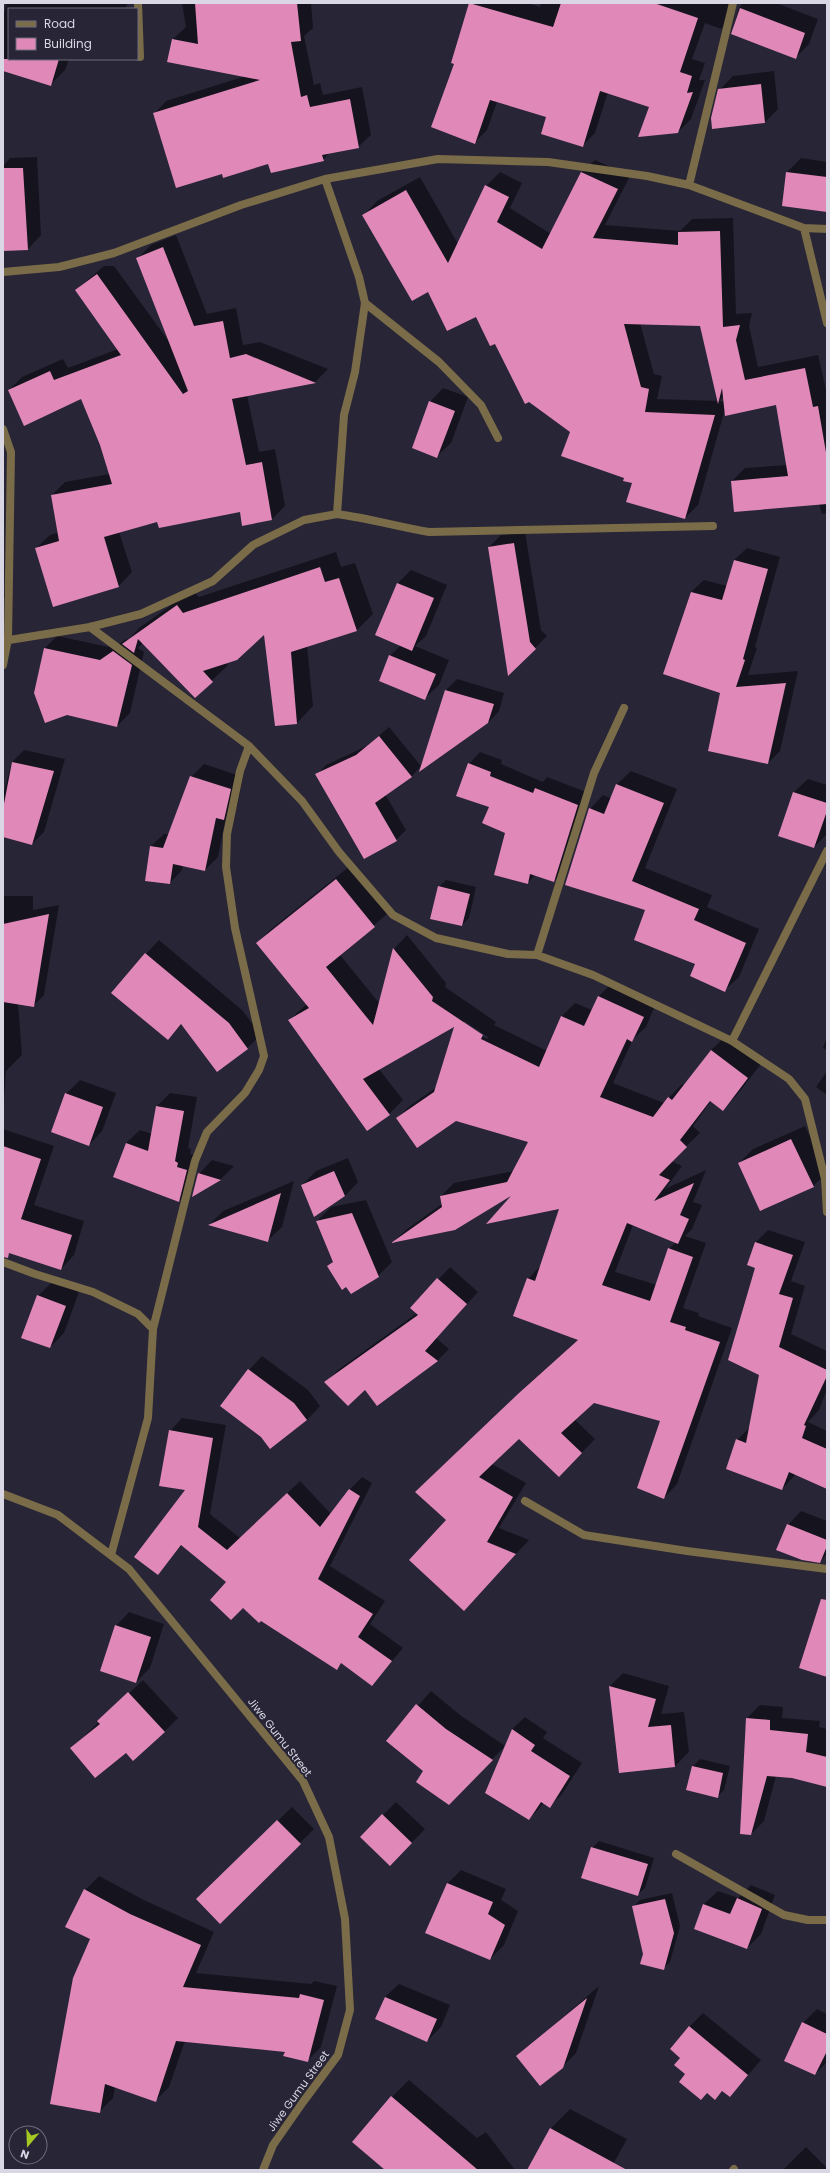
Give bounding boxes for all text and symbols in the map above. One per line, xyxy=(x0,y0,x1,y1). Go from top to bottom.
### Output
legend xyxy=(8,8,138,60)
text: Road xyxy=(44,15,75,32)
text: Building xyxy=(44,35,92,52)
street label: Jiwe Gumu Street xyxy=(244,1694,316,1780)
street label: Jiwe Gumu Street xyxy=(263,2047,333,2135)
north arrow xyxy=(8,2125,48,2165)
text: N xyxy=(18,2146,31,2163)

